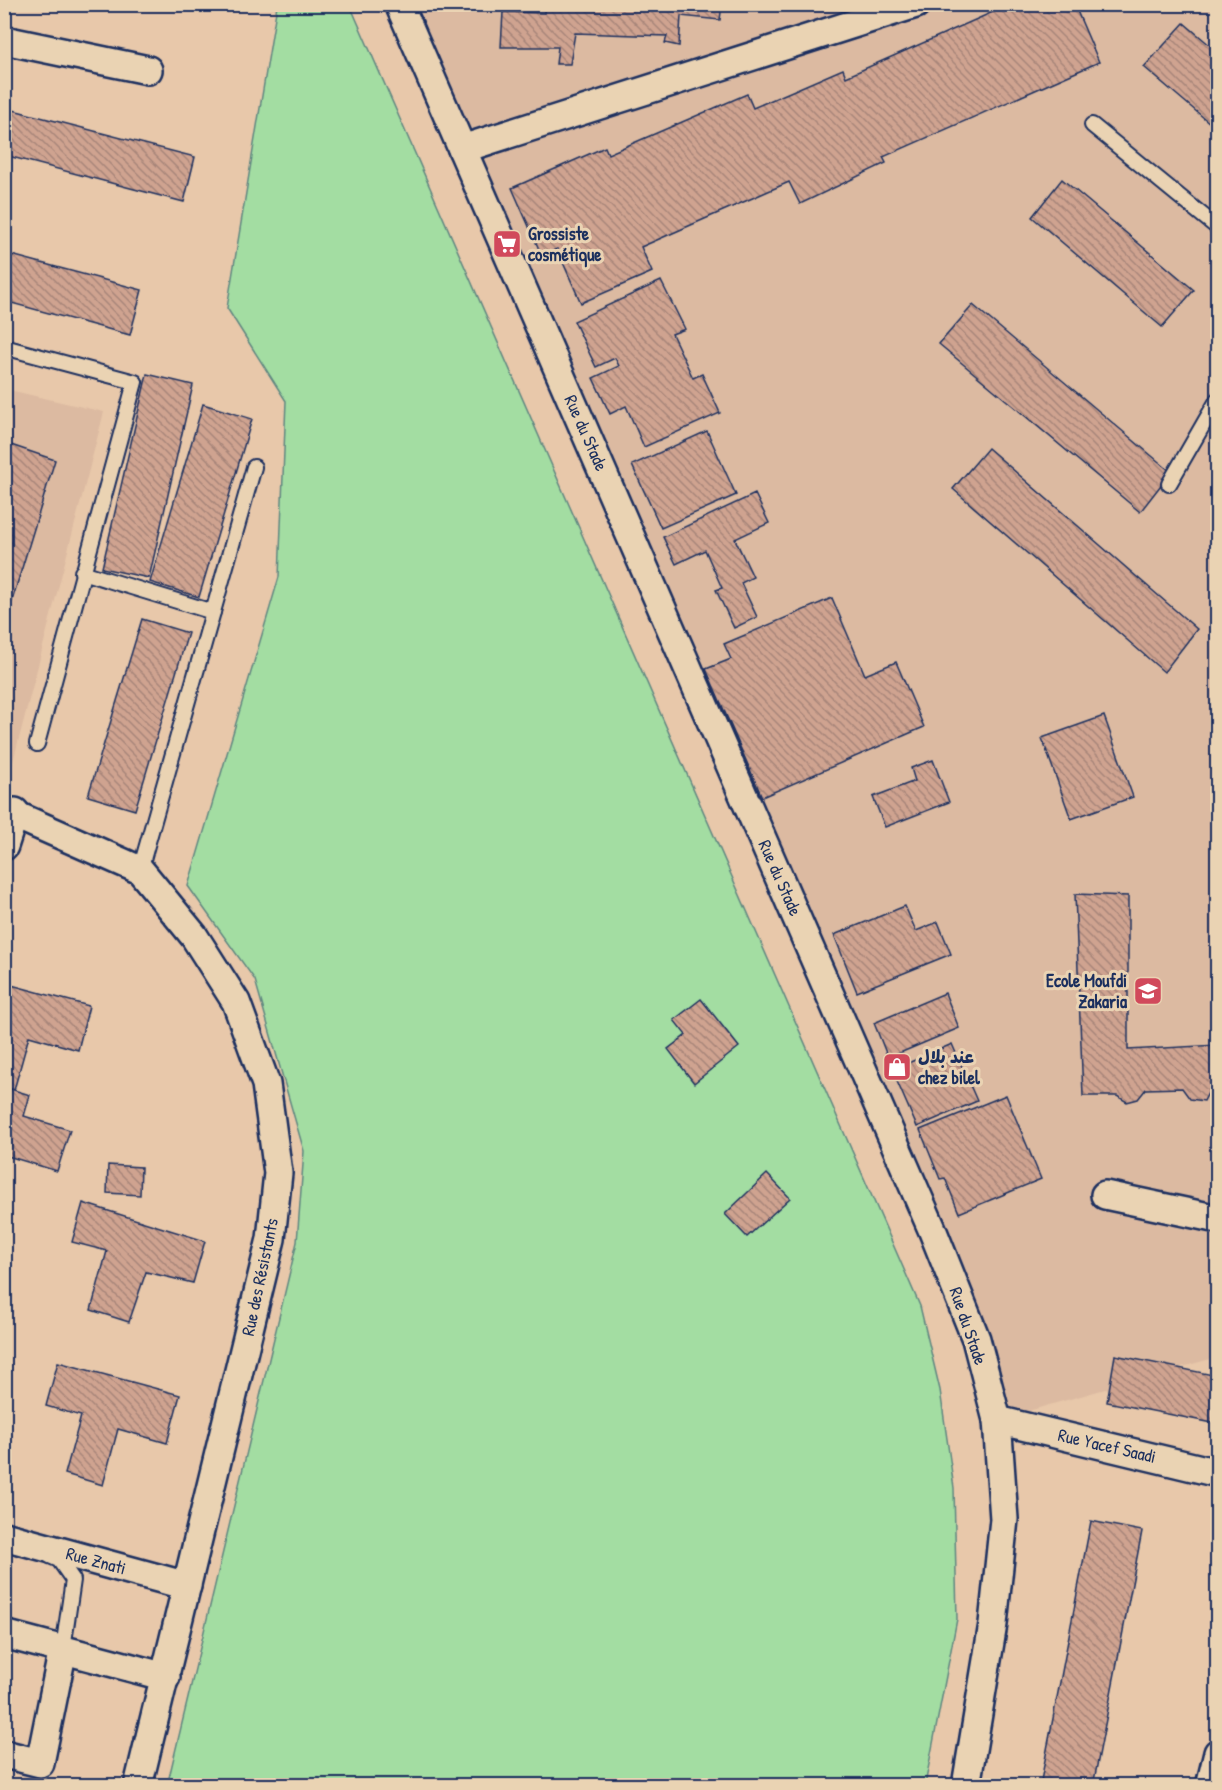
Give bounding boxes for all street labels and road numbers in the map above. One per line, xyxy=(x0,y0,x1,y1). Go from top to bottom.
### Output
street label: Rue du Stade xyxy=(559,391,614,475)
street label: Rue du Stade xyxy=(753,836,808,920)
street label: Rue des Résistants xyxy=(235,1216,284,1338)
street label: Rue du Stade xyxy=(944,1284,993,1368)
street label: Rue Yacef Saadi xyxy=(1056,1422,1159,1469)
street label: Rue Znati xyxy=(63,1541,129,1581)

